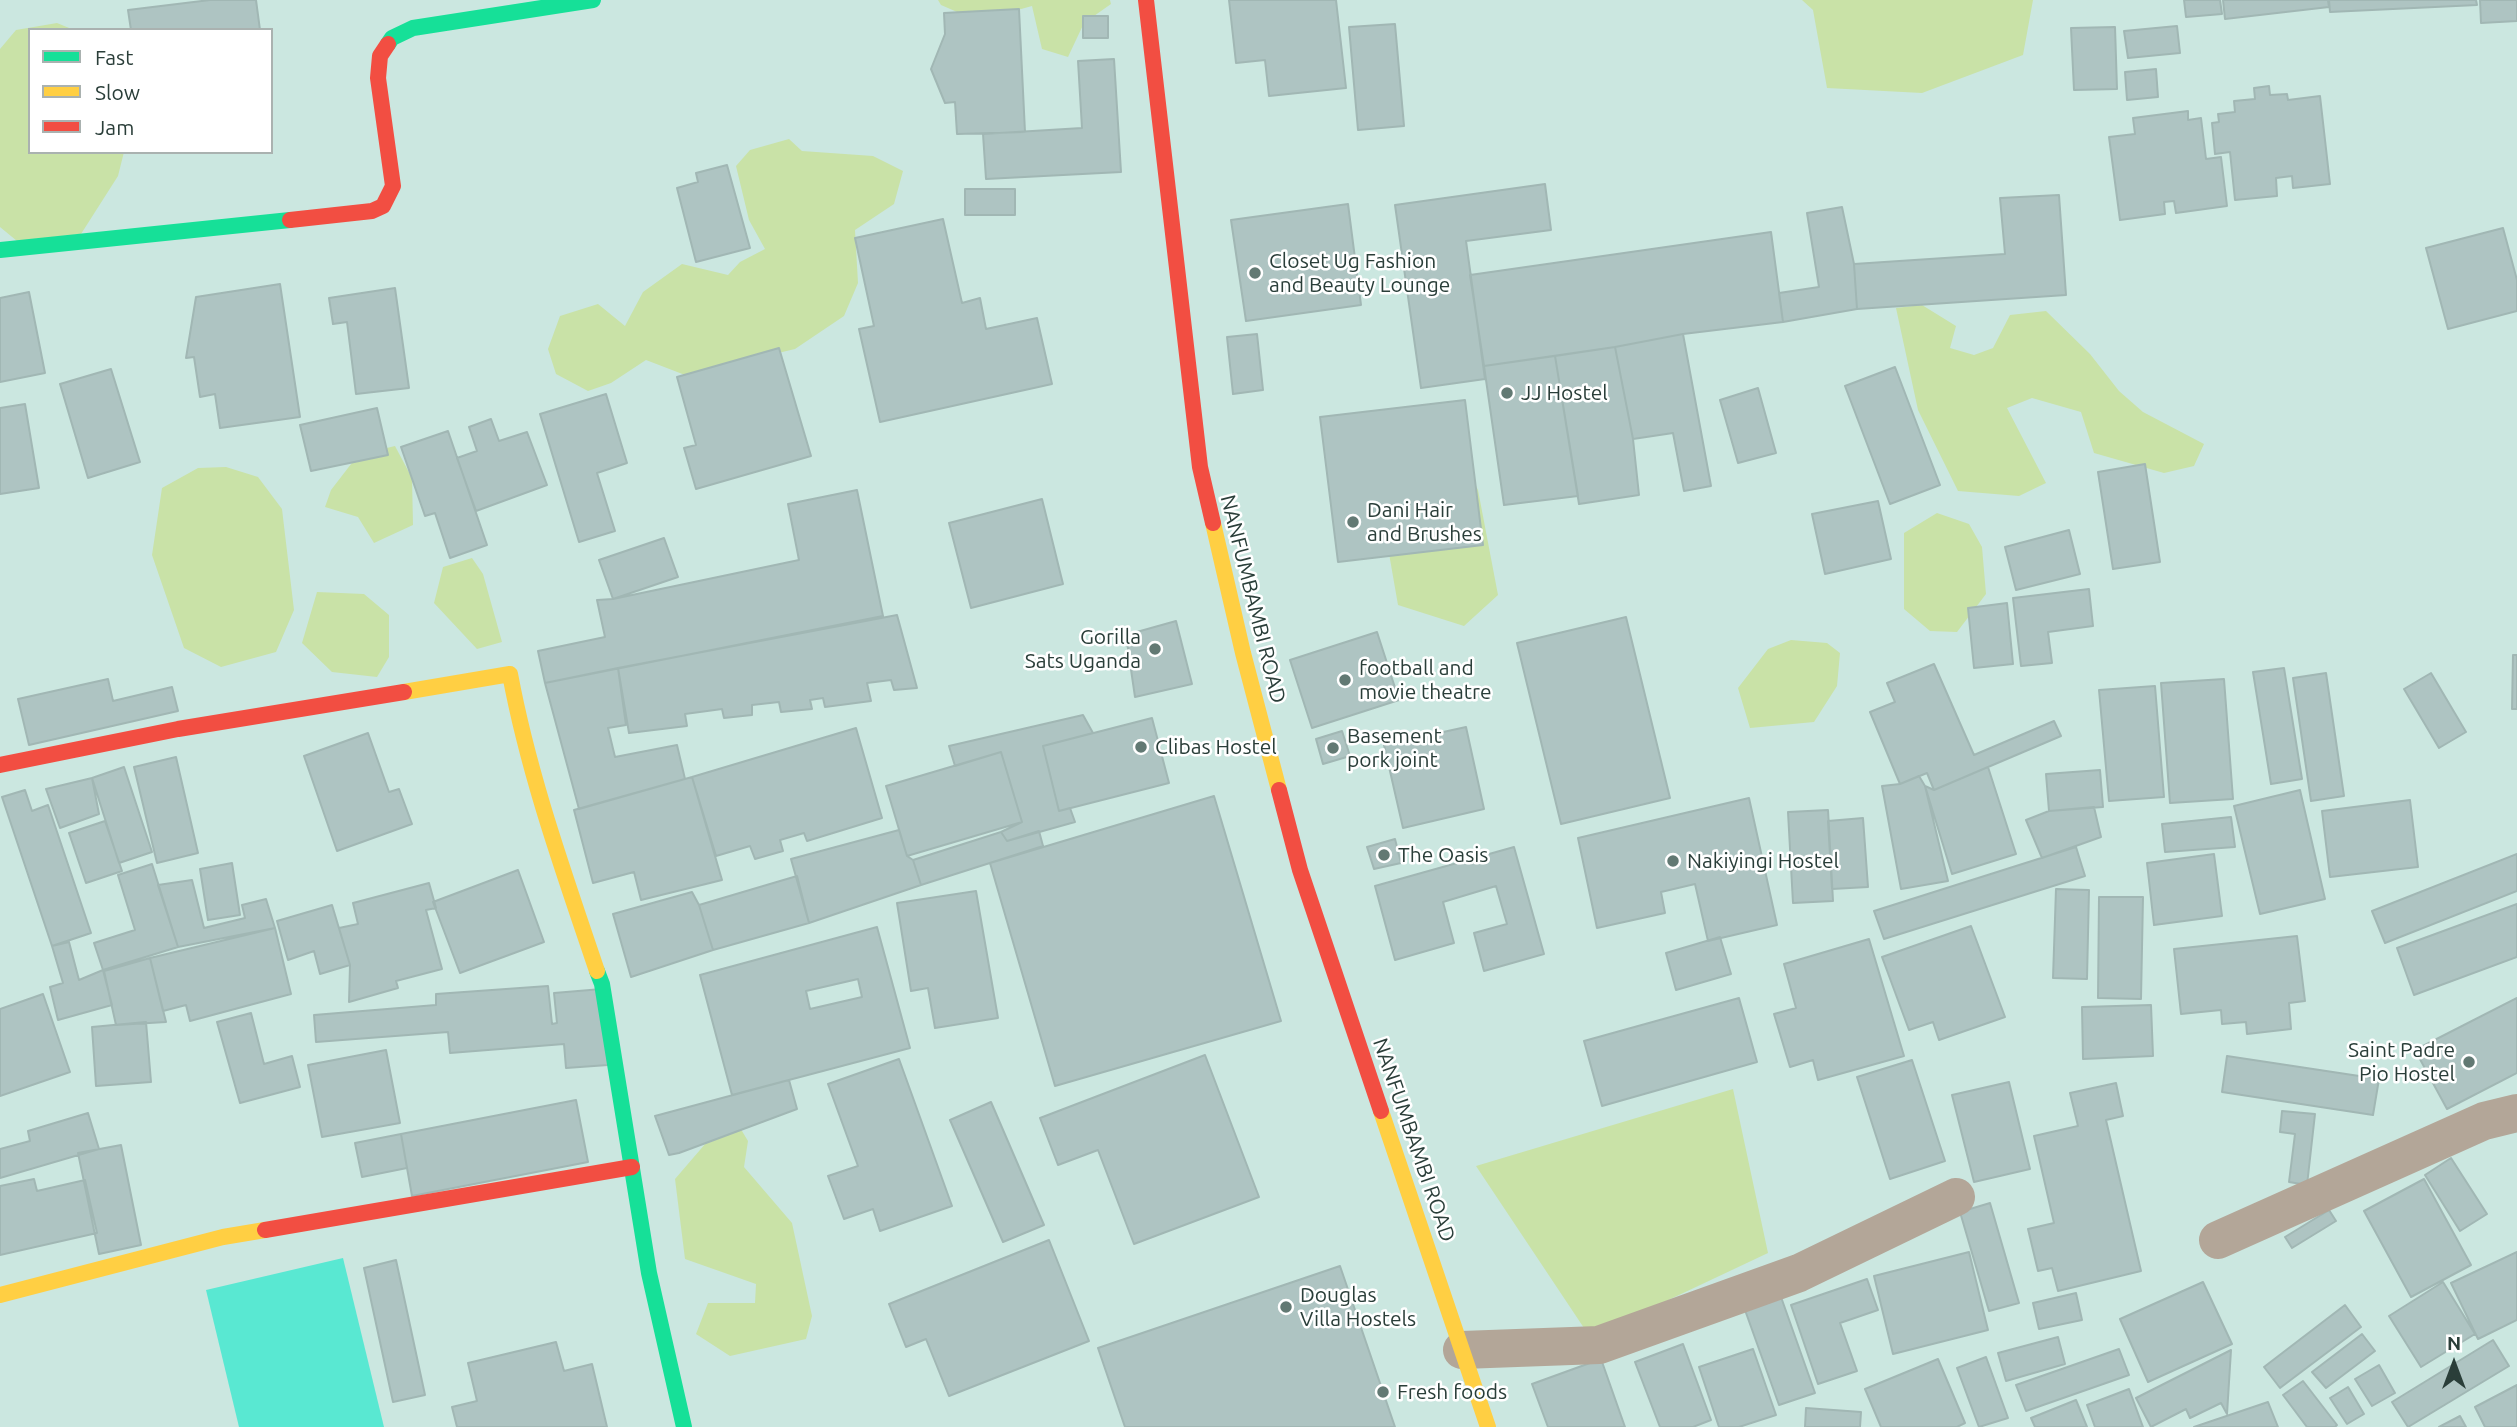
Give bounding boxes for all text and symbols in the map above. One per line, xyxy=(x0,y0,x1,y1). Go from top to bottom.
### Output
legend xyxy=(28,28,273,154)
text: Fast xyxy=(95,45,133,69)
text: Slow xyxy=(95,80,140,104)
text: Jam xyxy=(95,115,134,139)
place label: Closet Ug Fashion and Beauty Lounge xyxy=(1269,248,1450,298)
marker: Closet Ug Fashion and Beauty Lounge xyxy=(1247,265,1263,281)
place label: JJ Hostel xyxy=(1521,380,1608,406)
marker: JJ Hostel xyxy=(1499,385,1515,401)
street label: NANFUMBAMBI ROAD xyxy=(1215,492,1291,706)
place label: Dani Hair and Brushes xyxy=(1367,497,1482,547)
marker: Dani Hair and Brushes xyxy=(1345,514,1361,530)
place label: Gorilla Sats Uganda xyxy=(1025,624,1141,674)
marker: Gorilla Sats Uganda xyxy=(1147,641,1163,657)
place label: football and movie theatre xyxy=(1359,655,1492,705)
marker: football and movie theatre xyxy=(1337,672,1353,688)
place label: Basement pork joint xyxy=(1347,723,1442,773)
place label: Clibas Hostel xyxy=(1155,734,1277,760)
marker: Clibas Hostel xyxy=(1133,739,1149,755)
marker: Basement pork joint xyxy=(1325,740,1341,756)
place label: The Oasis xyxy=(1398,842,1488,868)
marker: The Oasis xyxy=(1376,847,1392,863)
place label: Nakiyingi Hostel xyxy=(1687,848,1839,874)
marker: Nakiyingi Hostel xyxy=(1665,853,1681,869)
street label: NANFUMBAMBI ROAD xyxy=(1367,1035,1461,1245)
place label: Saint Padre Pio Hostel xyxy=(2348,1037,2455,1087)
marker: Saint Padre Pio Hostel xyxy=(2461,1054,2477,1070)
place label: Douglas Villa Hostels xyxy=(1300,1282,1416,1332)
marker: Douglas Villa Hostels xyxy=(1278,1299,1294,1315)
north arrow xyxy=(2419,1329,2489,1399)
text: N xyxy=(2447,1332,2461,1354)
place label: Fresh foods xyxy=(1397,1379,1507,1405)
marker: Fresh foods xyxy=(1375,1384,1391,1400)

